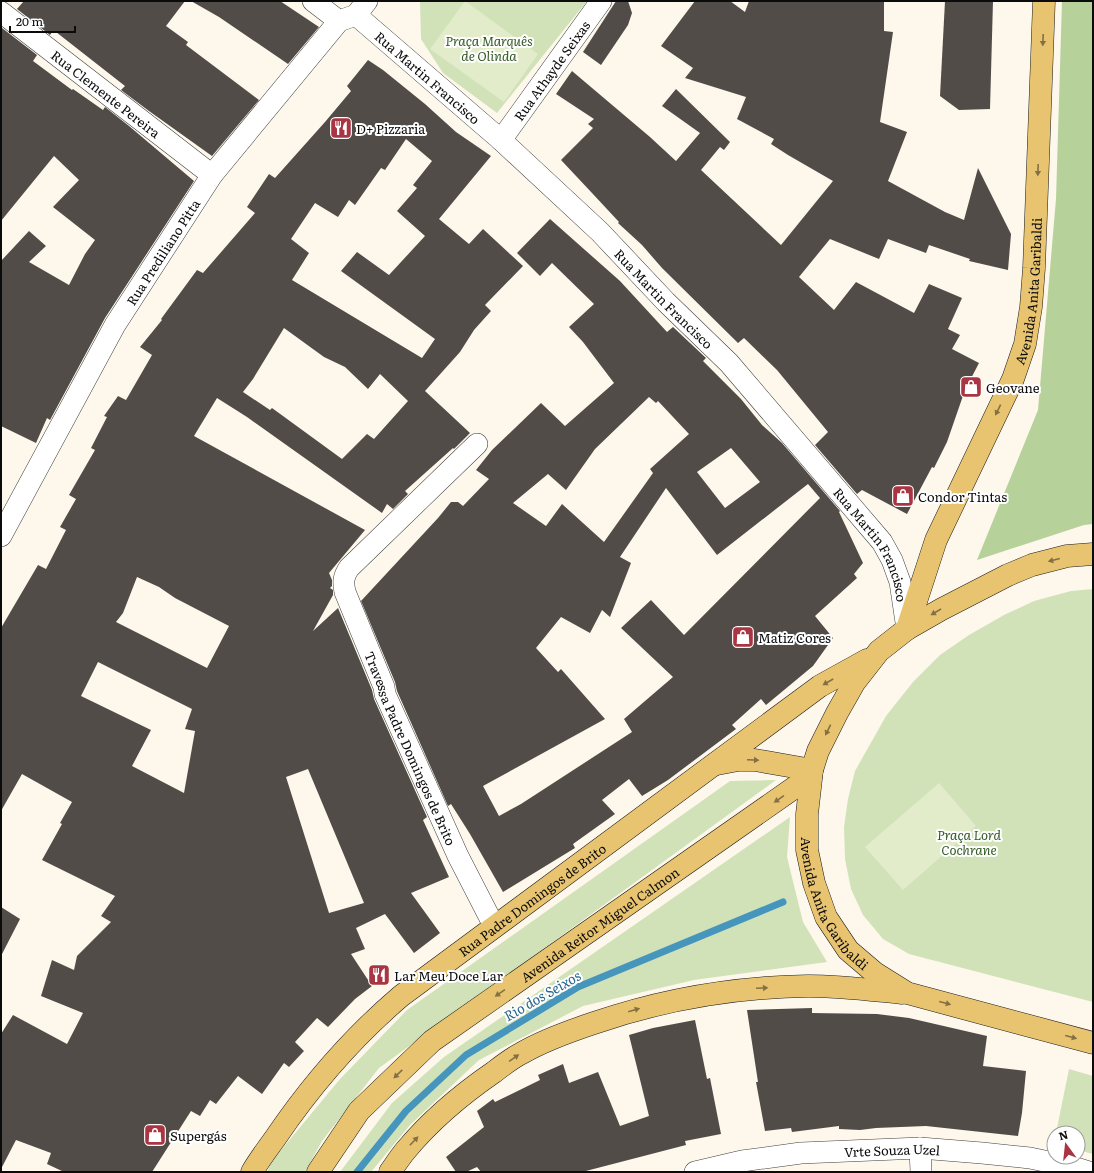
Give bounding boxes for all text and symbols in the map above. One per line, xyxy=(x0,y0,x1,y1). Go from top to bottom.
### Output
scale bar xyxy=(10,8,75,34)
text: 20 m xyxy=(16,12,43,30)
street label: Rua Athayde Seixas xyxy=(509,16,594,124)
street label: Rua Martin Francisco xyxy=(371,26,485,128)
park label: Praça Marquês de Olinda xyxy=(445,31,533,65)
one-way arrow xyxy=(1040,34,1046,47)
street label: Rua Clemente Pereira xyxy=(48,45,165,142)
restaurant icon: D+ Pizzaria xyxy=(328,115,354,141)
place label: D+ Pizzaria xyxy=(356,119,425,138)
one-way arrow xyxy=(1035,164,1042,176)
street label: Rua Prediliano Pitta xyxy=(121,195,204,309)
street label: Avenida Anita Garibaldi xyxy=(1009,217,1045,367)
street label: Rua Martin Francisco xyxy=(611,244,718,353)
shop icon: Geovane xyxy=(958,374,984,400)
place label: Geovane xyxy=(986,378,1040,397)
one-way arrow xyxy=(995,405,1001,416)
street label: Rua Martin Francisco xyxy=(829,483,912,603)
shop icon: Condor Tintas xyxy=(890,483,916,509)
place label: Condor Tintas xyxy=(918,487,1007,506)
one-way arrow xyxy=(1048,557,1061,563)
one-way arrow xyxy=(931,608,941,616)
shop icon: Matiz Cores xyxy=(730,624,756,650)
place label: Matiz Cores xyxy=(758,628,831,647)
street label: Travessa Padre Domingos de Brito xyxy=(361,648,462,849)
one-way arrow xyxy=(822,678,834,685)
one-way arrow xyxy=(825,725,831,736)
one-way arrow xyxy=(747,757,760,763)
one-way arrow xyxy=(774,795,784,803)
park label: Praça Lord Cochrane xyxy=(937,825,1001,859)
street label: Avenida Anita Garibaldi xyxy=(798,837,874,974)
street label: Rua Padre Domingos de Brito xyxy=(454,838,610,960)
street label: Avenida Reitor Miguel Calmon xyxy=(516,862,683,986)
restaurant icon: Lar Meu Doce Lar xyxy=(366,962,392,988)
water label: Rio dos Seixos xyxy=(500,965,584,1025)
place label: Lar Meu Doce Lar xyxy=(394,966,504,985)
one-way arrow xyxy=(756,985,769,991)
one-way arrow xyxy=(495,989,506,997)
one-way arrow xyxy=(939,1001,951,1007)
one-way arrow xyxy=(628,1007,640,1013)
one-way arrow xyxy=(1064,1034,1077,1040)
one-way arrow xyxy=(508,1054,519,1062)
one-way arrow xyxy=(393,1069,404,1078)
shop icon: Supergás xyxy=(142,1122,168,1148)
north arrow xyxy=(1046,1125,1086,1165)
text: N xyxy=(1057,1125,1070,1143)
place label: Supergás xyxy=(170,1126,227,1145)
one-way arrow xyxy=(409,1136,419,1146)
street label: Vrte Souza Uzel xyxy=(844,1138,942,1161)

